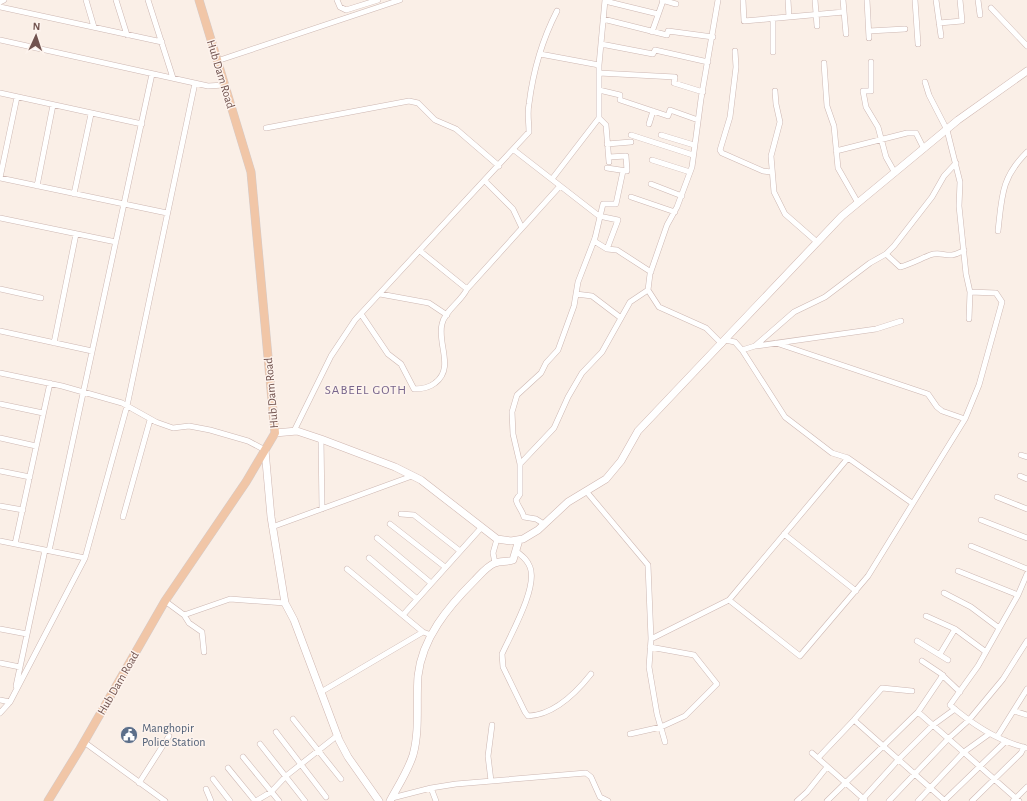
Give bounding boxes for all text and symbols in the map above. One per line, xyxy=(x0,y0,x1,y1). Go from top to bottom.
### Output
north arrow xyxy=(16,16,56,56)
text: N xyxy=(32,21,41,32)
street label: Hub Dam Road xyxy=(205,38,237,110)
street label: Hub Dam Road xyxy=(262,357,280,429)
district label: SABEEL GOTH xyxy=(325,384,407,397)
street label: Hub Dam Road xyxy=(95,649,141,717)
place label: Manghopir Police Station xyxy=(142,722,205,748)
public building icon: Manghopir Police Station xyxy=(119,725,139,745)

